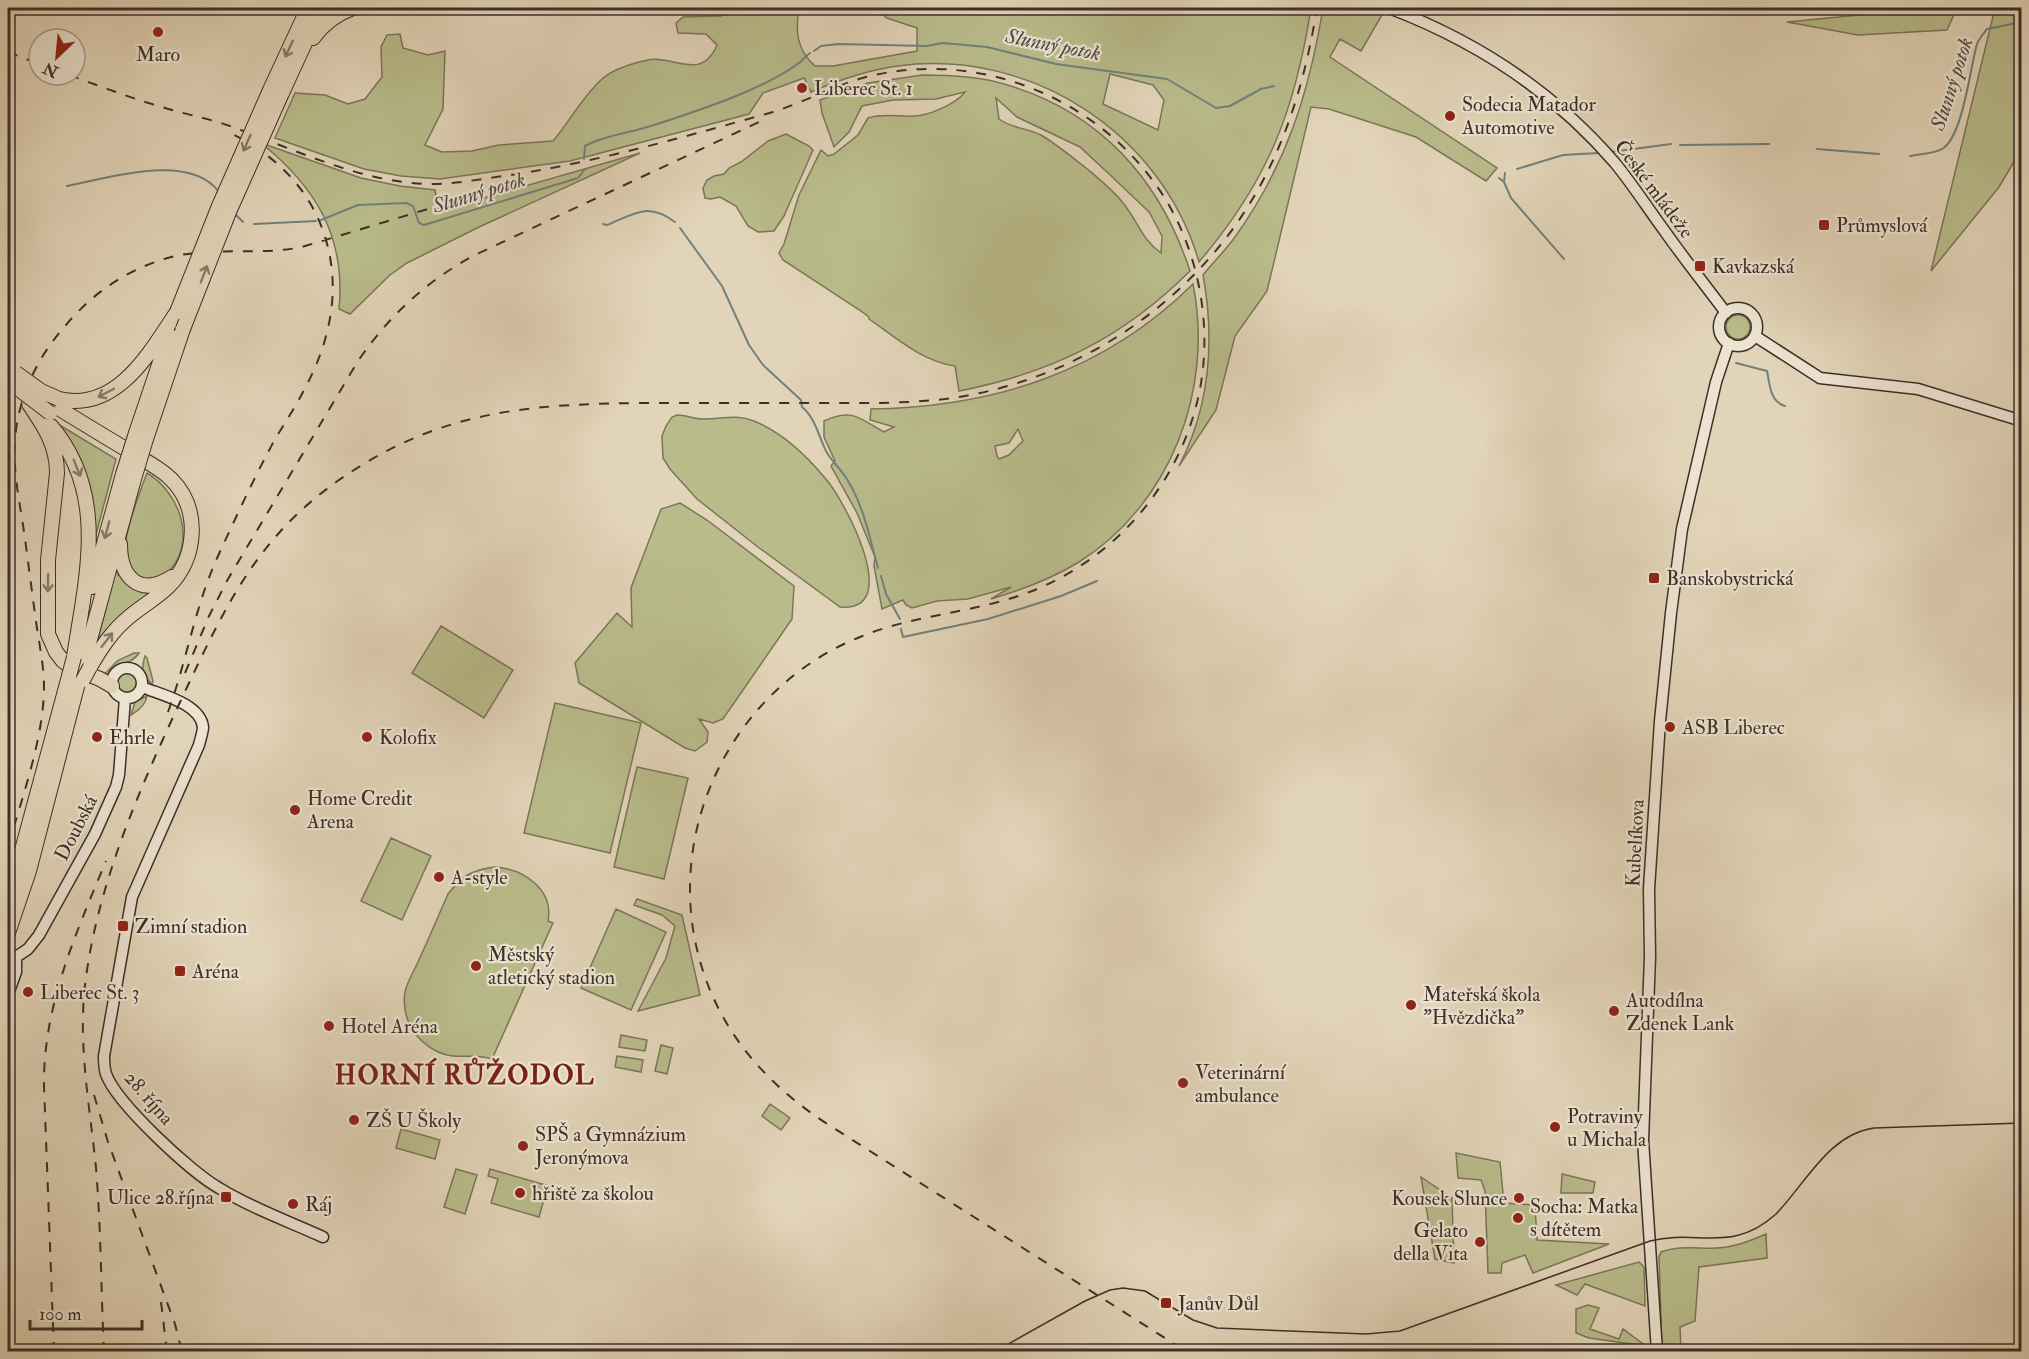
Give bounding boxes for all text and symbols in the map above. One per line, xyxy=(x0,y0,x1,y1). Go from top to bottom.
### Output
water label: Slunný potok xyxy=(1002,22,1103,67)
marker: Maro xyxy=(151,25,165,39)
north arrow xyxy=(27,27,87,87)
water label: Slunný potok xyxy=(1924,34,1980,135)
one-way arrow xyxy=(283,39,294,57)
place label: Maro xyxy=(136,42,180,67)
text: N xyxy=(39,57,63,82)
place label: Liberec St. 1 xyxy=(814,76,913,101)
marker: Liberec St. 1 xyxy=(795,81,809,95)
place label: Sodecia Matador Automotive xyxy=(1461,92,1596,140)
marker: Sodecia Matador Automotive xyxy=(1443,109,1457,123)
one-way arrow xyxy=(241,134,252,152)
street label: České mládeže xyxy=(1609,134,1700,243)
water label: Slunný potok xyxy=(428,166,529,220)
place label: Průmyslová xyxy=(1836,213,1928,238)
marker: Průmyslová xyxy=(1817,218,1831,232)
place label: Kavkazská xyxy=(1712,254,1795,279)
marker: Kavkazská xyxy=(1693,259,1707,273)
one-way arrow xyxy=(199,265,210,284)
one-way arrow xyxy=(97,388,115,399)
one-way arrow xyxy=(72,459,83,477)
one-way arrow xyxy=(101,520,113,539)
place label: Banskobystrická xyxy=(1666,566,1794,591)
marker: Banskobystrická xyxy=(1647,571,1661,585)
one-way arrow xyxy=(42,573,54,593)
one-way arrow xyxy=(100,632,113,648)
place label: ASB Liberec xyxy=(1681,715,1785,740)
marker: ASB Liberec xyxy=(1663,720,1677,734)
place label: Ehrle xyxy=(109,725,155,750)
place label: Kolofix xyxy=(379,725,437,750)
marker: Ehrle xyxy=(90,730,104,744)
marker: Kolofix xyxy=(360,730,374,744)
place label: Home Credit Arena xyxy=(306,786,413,834)
street label: Doubská xyxy=(49,790,103,865)
street label: Kubelíkova xyxy=(1620,798,1650,888)
marker: Home Credit Arena xyxy=(288,803,302,817)
place label: A-style xyxy=(450,865,508,890)
marker: A-style xyxy=(432,870,446,884)
place label: Zimní stadion xyxy=(135,914,247,939)
marker: Zimní stadion xyxy=(116,919,130,933)
place label: Městský atletický stadion xyxy=(488,942,615,990)
place label: Aréna xyxy=(191,959,240,984)
marker: Městský atletický stadion xyxy=(469,959,483,973)
marker: Aréna xyxy=(173,964,187,978)
place label: Liberec St. 3 xyxy=(40,980,139,1005)
place label: Mateřská škola "Hvězdička" xyxy=(1423,982,1541,1030)
marker: Liberec St. 3 xyxy=(21,985,35,999)
place label: Autodílna Zdenek Lank xyxy=(1625,988,1735,1036)
marker: Mateřská škola "Hvězdička" xyxy=(1404,998,1418,1012)
marker: Autodílna Zdenek Lank xyxy=(1607,1004,1621,1018)
place label: Hotel Aréna xyxy=(341,1014,439,1039)
marker: Hotel Aréna xyxy=(322,1019,336,1033)
district label: HORNÍ RŮŽODOL xyxy=(335,1057,595,1092)
place label: Veterinární ambulance xyxy=(1195,1060,1287,1108)
street label: 28. října xyxy=(119,1066,180,1131)
marker: Veterinární ambulance xyxy=(1176,1076,1190,1090)
place label: Potraviny u Michala xyxy=(1567,1104,1647,1152)
place label: ZŠ U Školy xyxy=(366,1107,462,1133)
marker: ZŠ U Školy xyxy=(347,1113,361,1127)
marker: Potraviny u Michala xyxy=(1548,1120,1562,1134)
place label: SPŠ a Gymnázium Jeronýmova xyxy=(534,1121,687,1170)
marker: SPŠ a Gymnázium Jeronýmova xyxy=(516,1139,530,1153)
place label: hřiště za školou xyxy=(532,1181,654,1206)
place label: Ulice 28.října xyxy=(107,1185,215,1210)
marker: hřiště za školou xyxy=(513,1186,527,1200)
place label: Kousek Slunce xyxy=(1391,1186,1507,1211)
marker: Ulice 28.října xyxy=(219,1190,233,1204)
marker: Kousek Slunce xyxy=(1512,1191,1526,1205)
place label: Ráj xyxy=(305,1192,332,1217)
place label: Socha: Matka s dítětem xyxy=(1530,1194,1639,1242)
marker: Ráj xyxy=(286,1197,300,1211)
marker: Socha: Matka s dítětem xyxy=(1511,1211,1525,1225)
place label: Gelato della Vita xyxy=(1393,1218,1469,1266)
marker: Gelato della Vita xyxy=(1473,1235,1487,1249)
place label: Janův Důl xyxy=(1177,1291,1259,1316)
scale bar xyxy=(30,1293,142,1331)
marker: Janův Důl xyxy=(1159,1296,1173,1310)
text: 100 m xyxy=(39,1303,82,1326)

